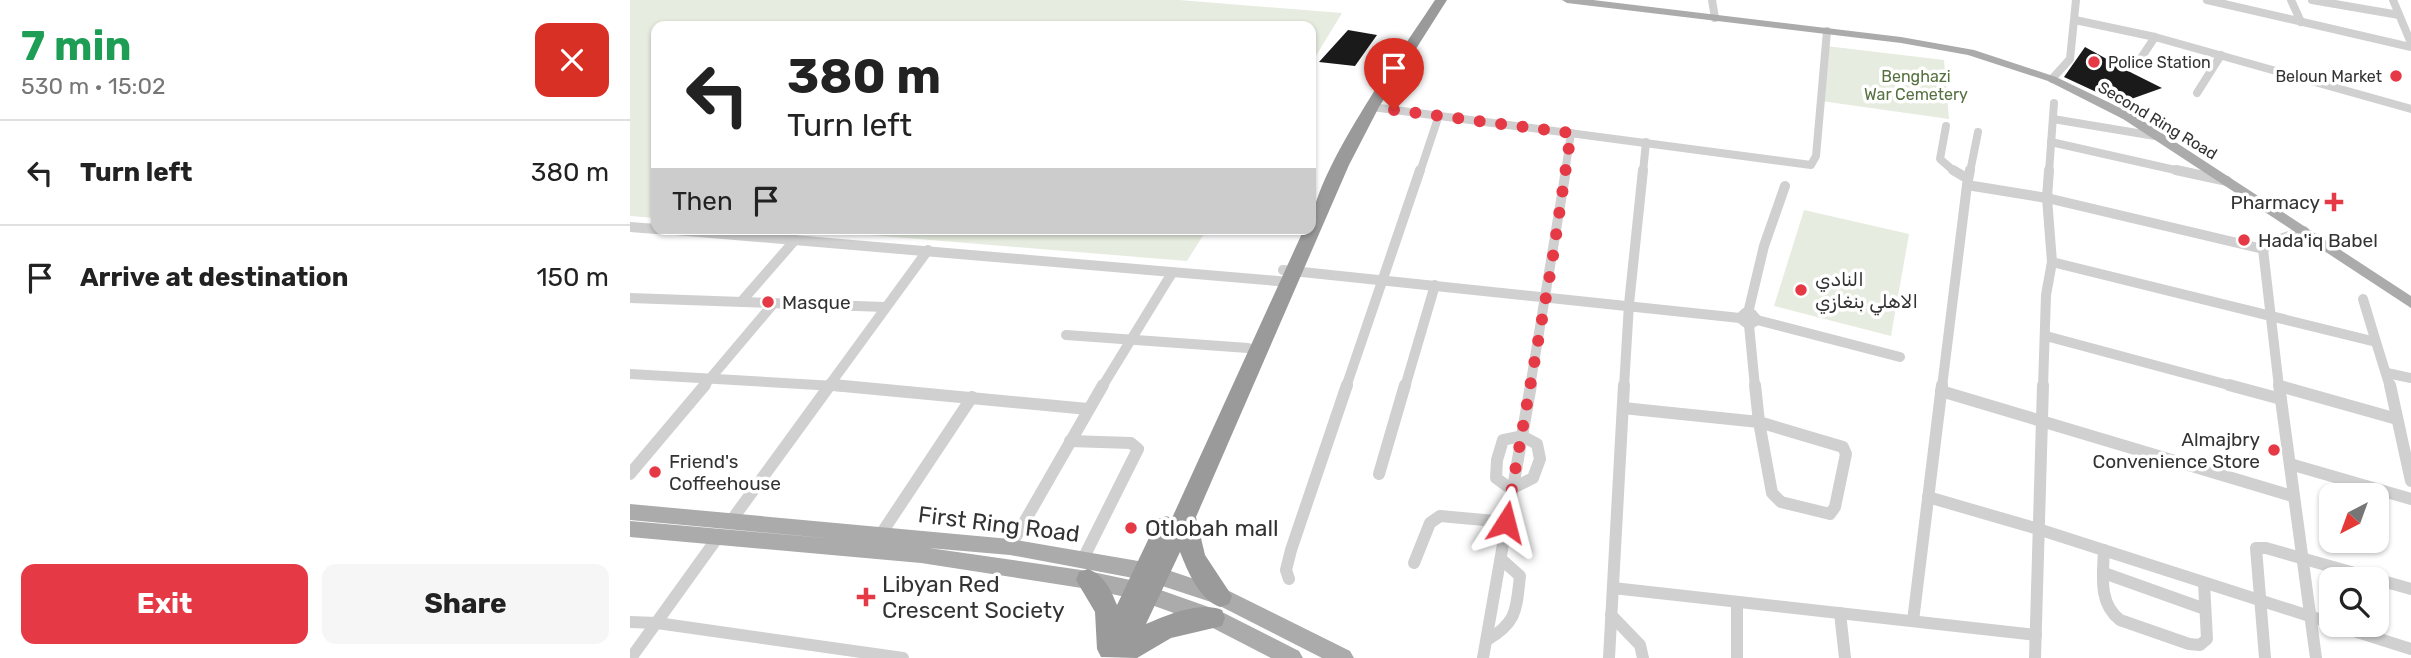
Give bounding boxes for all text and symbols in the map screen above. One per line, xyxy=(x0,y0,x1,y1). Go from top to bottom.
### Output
text: 7 min xyxy=(21,21,132,71)
button: close xyxy=(535,23,609,97)
pin xyxy=(1364,38,1424,110)
text: 380 m xyxy=(787,47,941,105)
icon: left xyxy=(672,49,763,140)
icon: arrive xyxy=(1375,49,1413,87)
place label: Police Station xyxy=(2108,53,2211,72)
marker: Police Station xyxy=(2086,54,2102,70)
park label: Benghazi War Cemetery xyxy=(1864,67,1968,104)
place label: Beloun Market xyxy=(2275,67,2382,86)
marker: Beloun Market xyxy=(2388,68,2404,84)
text: 530 m · 15:02 xyxy=(21,72,166,100)
street label: Second Ring Road xyxy=(2095,77,2221,163)
text: Turn left xyxy=(787,106,912,144)
icon: left xyxy=(21,154,59,192)
text: Turn left xyxy=(80,157,192,188)
text: 380 m xyxy=(531,157,609,188)
icon: arrive xyxy=(747,182,785,220)
text: Then xyxy=(672,186,733,217)
place label: Pharmacy xyxy=(2230,191,2320,214)
marker: Pharmacy xyxy=(2326,194,2342,210)
place label: Hada'iq Babel xyxy=(2258,229,2378,252)
marker: Hada'iq Babel xyxy=(2236,232,2252,248)
icon: arrive xyxy=(21,259,59,297)
text: Arrive at destination xyxy=(80,262,348,293)
text: 150 m xyxy=(536,262,609,293)
place label: النادي الاهلي بنغازي xyxy=(1815,268,1918,316)
marker: النادي الاهلي بنغازي xyxy=(1793,282,1809,298)
place label: Masque xyxy=(782,291,851,314)
marker: Masque xyxy=(760,294,776,310)
place label: Almajbry Convenience Store xyxy=(2093,428,2260,473)
marker: Almajbry Convenience Store xyxy=(2266,442,2282,458)
place label: Friend's Coffeehouse xyxy=(669,450,781,495)
marker: Friend's Coffeehouse xyxy=(647,464,663,480)
north arrow xyxy=(2319,483,2389,553)
map controls xyxy=(2319,483,2389,637)
position arrow xyxy=(1469,485,1543,559)
street label: First Ring Road xyxy=(917,500,1081,548)
place label: Otlobah mall xyxy=(1145,514,1279,542)
marker: Otlobah mall xyxy=(1123,520,1139,536)
button: Exit xyxy=(21,564,308,644)
button: Share xyxy=(322,564,609,644)
button: search xyxy=(2319,567,2389,637)
place label: Libyan Red Crescent Society xyxy=(882,570,1065,624)
marker: Libyan Red Crescent Society xyxy=(856,587,876,607)

